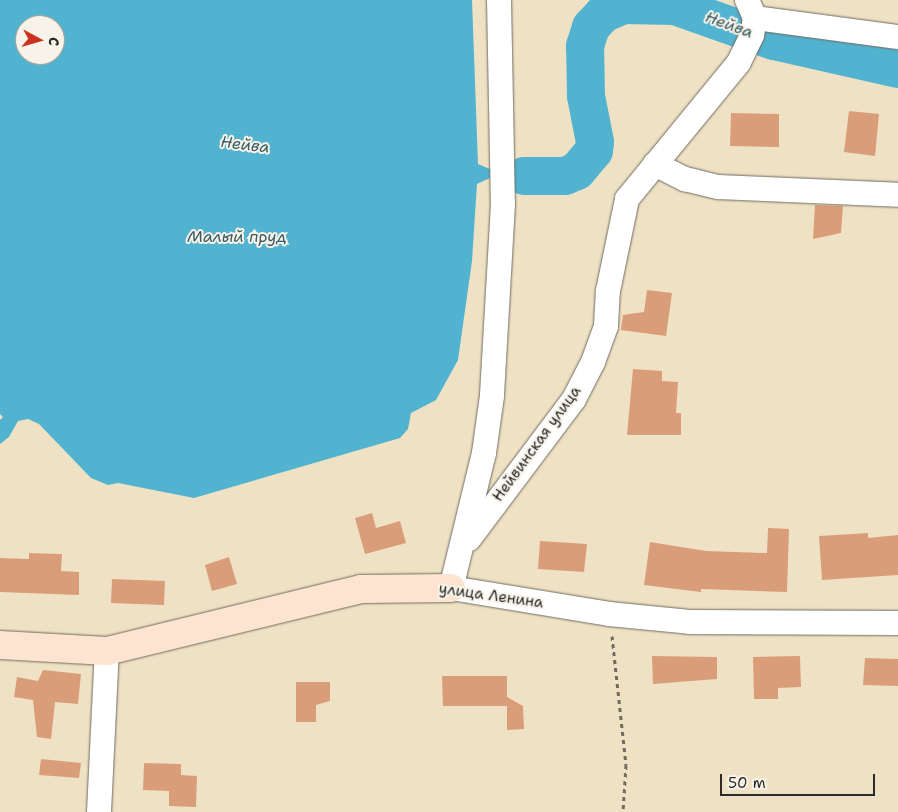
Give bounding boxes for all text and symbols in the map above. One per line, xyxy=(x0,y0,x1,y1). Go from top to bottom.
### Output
water label: Нейва xyxy=(703,8,755,42)
north arrow xyxy=(15,15,65,65)
text: С xyxy=(45,36,63,47)
water label: Нейва xyxy=(219,132,271,158)
water label: Малый пруд xyxy=(187,227,287,247)
street label: Нейвинская улица xyxy=(489,383,585,505)
street label: улица Ленина xyxy=(438,580,544,612)
scale bar xyxy=(723,764,878,796)
text: 50 m xyxy=(728,773,766,793)

